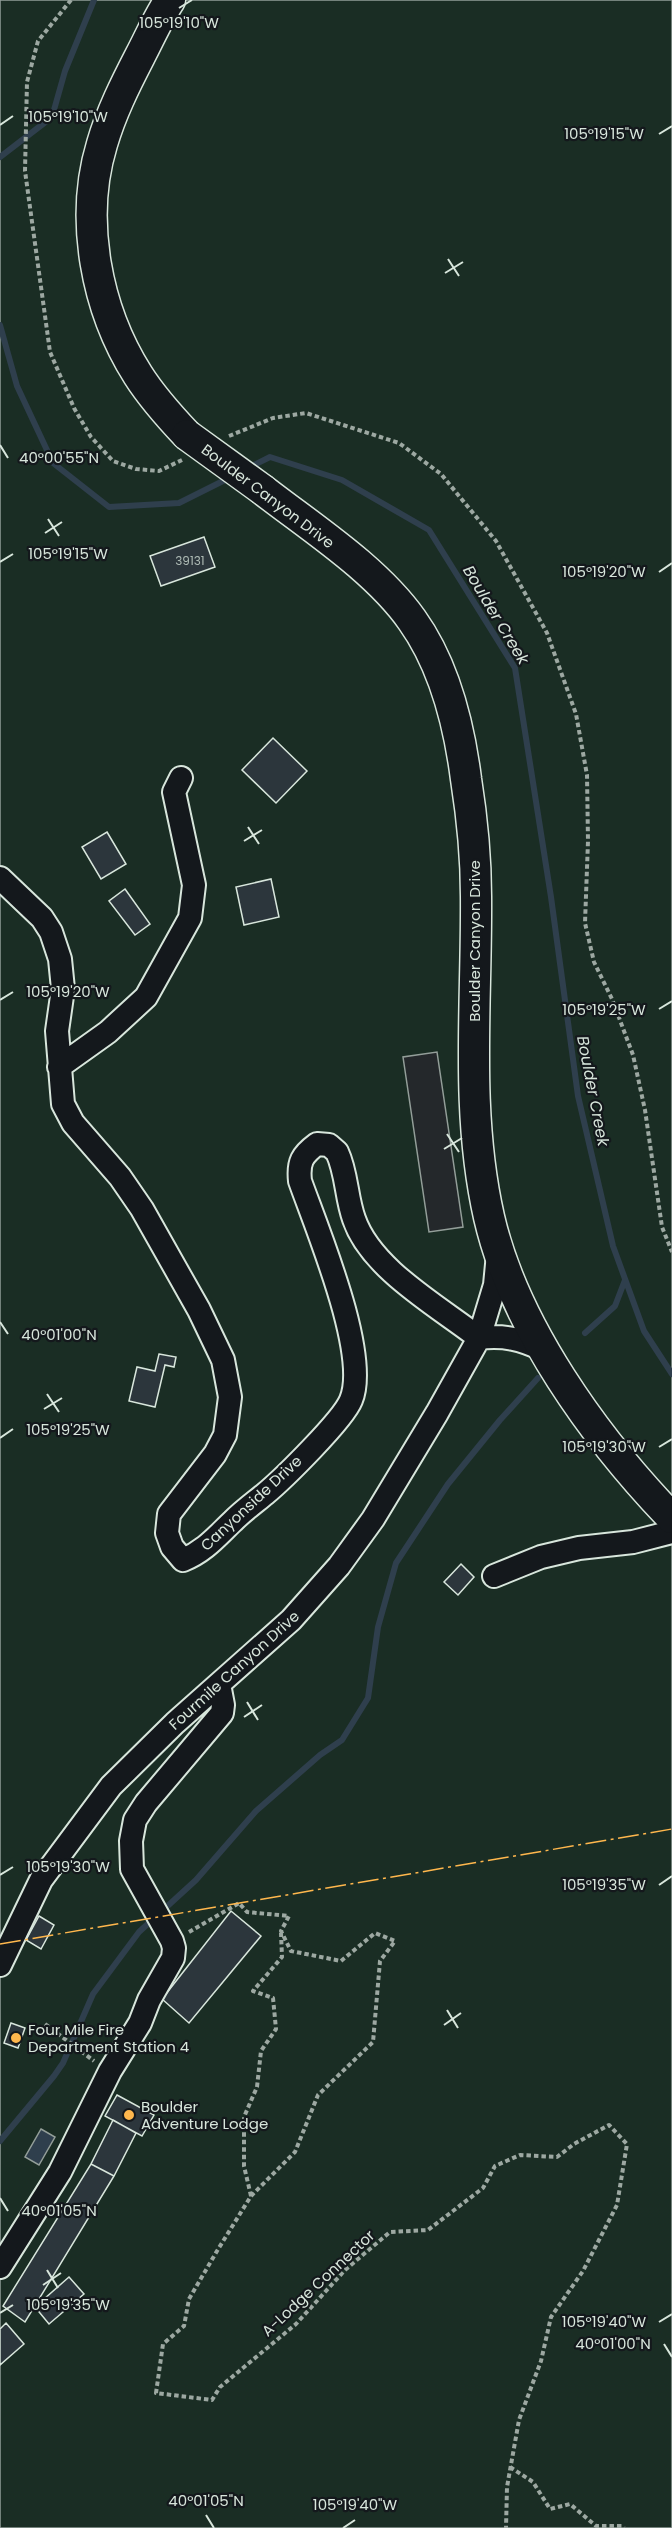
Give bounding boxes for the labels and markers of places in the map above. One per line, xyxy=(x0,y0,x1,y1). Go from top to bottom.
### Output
place label: Four Mile Fire Department Station 4 xyxy=(28,2019,189,2057)
marker: Four Mile Fire Department Station 4 xyxy=(9,2031,23,2045)
place label: Boulder Adventure Lodge xyxy=(141,2096,268,2134)
marker: Boulder Adventure Lodge xyxy=(122,2108,136,2122)

